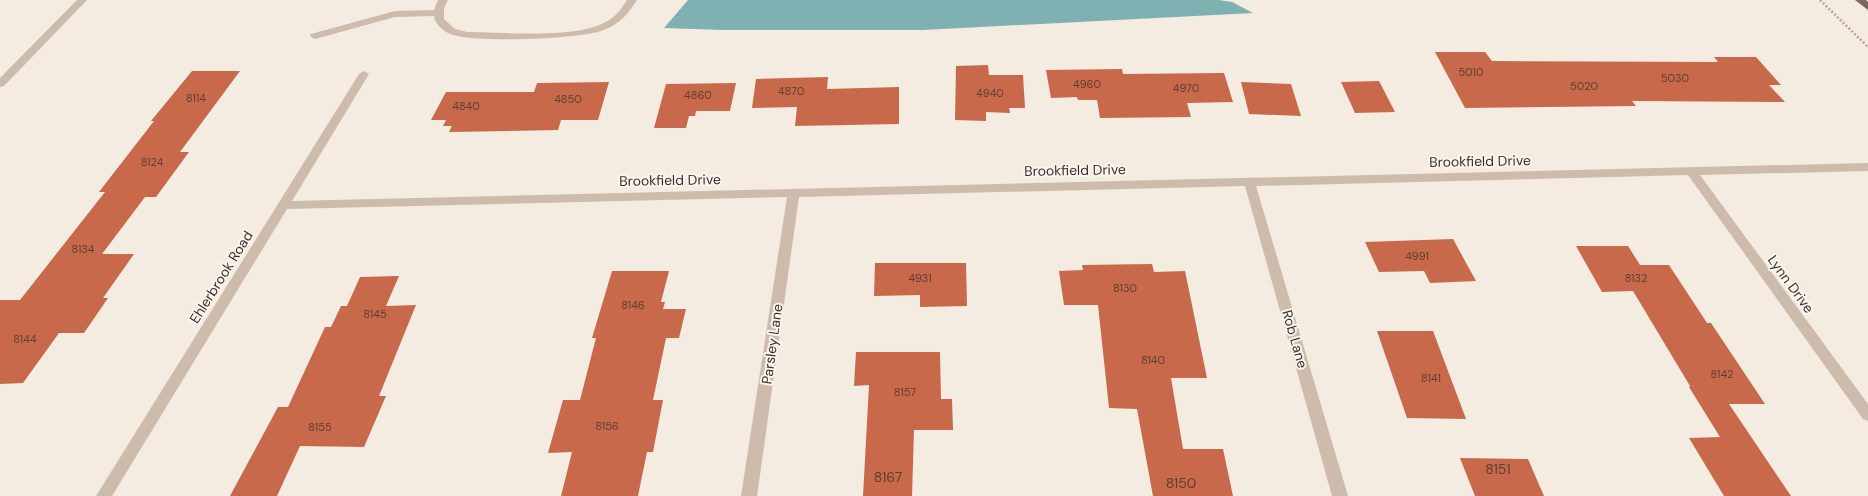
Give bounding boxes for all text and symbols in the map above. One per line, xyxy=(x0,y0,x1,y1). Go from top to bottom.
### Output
house number: 5010 xyxy=(1458,65,1484,79)
house number: 5030 xyxy=(1661,71,1689,85)
house number: 4960 xyxy=(1073,77,1101,91)
house number: 5020 xyxy=(1570,79,1598,93)
house number: 4970 xyxy=(1173,81,1199,95)
house number: 4870 xyxy=(778,84,804,98)
house number: 4940 xyxy=(976,86,1004,100)
house number: 4860 xyxy=(684,88,712,102)
house number: 8114 xyxy=(186,91,206,105)
house number: 4850 xyxy=(554,92,582,106)
house number: 4840 xyxy=(452,99,480,113)
street label: Brookfield Drive xyxy=(1429,151,1531,171)
house number: 8124 xyxy=(141,155,164,169)
street label: Brookfield Drive xyxy=(1024,160,1126,180)
street label: Brookfield Drive xyxy=(619,170,721,190)
street label: Ehlerbrook Road xyxy=(185,227,257,327)
house number: 8134 xyxy=(71,242,95,256)
house number: 4991 xyxy=(1405,249,1429,263)
street label: Lynn Drive xyxy=(1764,252,1818,317)
house number: 4931 xyxy=(908,271,932,285)
house number: 8132 xyxy=(1625,271,1647,285)
house number: 8130 xyxy=(1113,281,1137,295)
house number: 8146 xyxy=(621,298,645,312)
street label: Parsley Lane xyxy=(757,303,787,385)
house number: 8145 xyxy=(363,307,387,321)
street label: Rob Lane xyxy=(1278,308,1312,370)
house number: 8144 xyxy=(13,332,37,346)
house number: 8140 xyxy=(1141,353,1165,367)
house number: 8142 xyxy=(1711,367,1733,381)
house number: 8141 xyxy=(1421,371,1441,385)
house number: 8157 xyxy=(894,385,916,399)
house number: 8156 xyxy=(595,419,619,433)
house number: 8155 xyxy=(308,420,332,434)
house number: 8151 xyxy=(1485,460,1511,478)
house number: 8167 xyxy=(874,468,902,486)
house number: 8150 xyxy=(1166,474,1196,492)

